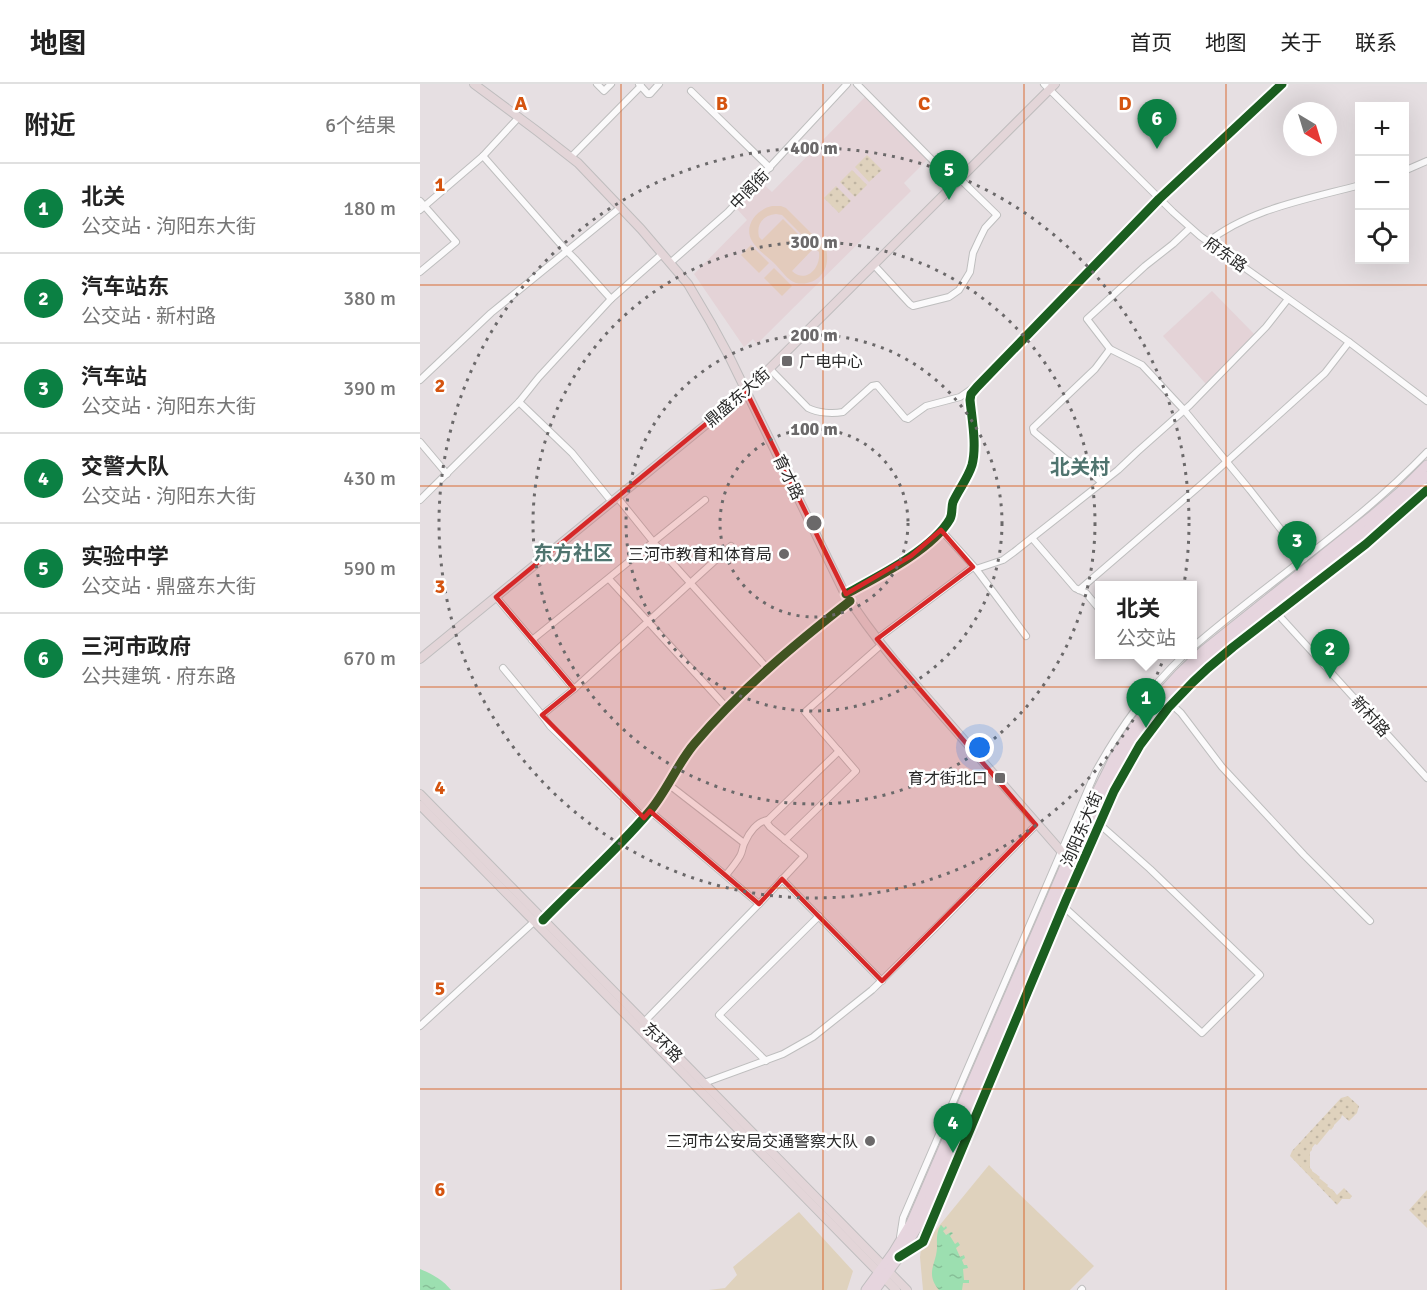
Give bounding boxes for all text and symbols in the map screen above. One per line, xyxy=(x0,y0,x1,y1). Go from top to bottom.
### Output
text: 地图 xyxy=(30,27,86,61)
text: 首页 xyxy=(1130,30,1172,56)
text: 地图 xyxy=(1205,30,1247,56)
text: 关于 xyxy=(1280,30,1322,56)
text: 联系 xyxy=(1355,30,1397,56)
text: A xyxy=(515,91,528,116)
text: B xyxy=(716,91,728,116)
text: C xyxy=(918,91,930,116)
text: D xyxy=(1118,91,1132,116)
pin: 6 xyxy=(1138,100,1176,149)
north arrow xyxy=(1283,102,1337,156)
map controls xyxy=(1355,102,1409,264)
button: + xyxy=(1355,102,1409,156)
text: 附近 xyxy=(24,110,76,142)
text: 6个结果 xyxy=(325,113,396,138)
text: 400 m xyxy=(790,137,838,159)
pin: 5 xyxy=(930,150,968,200)
button: − xyxy=(1355,156,1409,210)
street label: 中阁街 xyxy=(726,165,774,214)
text: 1 xyxy=(435,172,446,197)
text: 北关 xyxy=(81,183,125,210)
text: 1 xyxy=(38,196,49,221)
text: 180 m xyxy=(343,196,396,221)
button: locate xyxy=(1355,210,1409,264)
text: 公交站 · 泃阳东大街 xyxy=(81,214,256,239)
text: 300 m xyxy=(790,231,838,253)
street label: 府东路 xyxy=(1200,233,1251,277)
text: 汽车站东 xyxy=(81,273,169,300)
text: 2 xyxy=(38,286,49,311)
text: 380 m xyxy=(343,286,396,311)
text: 公交站 · 新村路 xyxy=(81,304,216,329)
text: 200 m xyxy=(790,324,838,346)
place label: 广电中心 xyxy=(799,352,863,372)
marker: 广电中心 xyxy=(780,354,794,368)
text: 汽车站 xyxy=(81,363,147,390)
street label: 鼎盛东大街 xyxy=(701,364,774,432)
text: 2 xyxy=(435,373,445,398)
text: 3 xyxy=(38,376,49,401)
text: 390 m xyxy=(343,376,396,401)
text: 公交站 · 泃阳东大街 xyxy=(81,394,256,419)
text: 100 m xyxy=(790,418,838,440)
street label: 育才路 xyxy=(769,451,808,503)
text: 交警大队 xyxy=(81,453,169,480)
district label: 北关村 xyxy=(1050,455,1110,480)
text: 4 xyxy=(38,466,49,491)
text: 430 m xyxy=(343,466,396,491)
text: 公交站 · 泃阳东大街 xyxy=(81,484,256,509)
centre of rings xyxy=(804,513,824,533)
pin: 3 xyxy=(1278,522,1316,571)
district label: 东方社区 xyxy=(533,541,613,566)
text: 实验中学 xyxy=(81,543,169,570)
place label: 三河市教育和体育局 xyxy=(628,545,772,565)
marker: 三河市教育和体育局 xyxy=(777,547,791,561)
text: 5 xyxy=(38,556,49,581)
text: 590 m xyxy=(343,556,396,581)
text: 公交站 · 鼎盛东大街 xyxy=(81,574,256,599)
text: 3 xyxy=(435,574,445,599)
popup xyxy=(1095,581,1197,659)
text: 北关 xyxy=(1116,595,1160,622)
text: 公交站 xyxy=(1116,626,1176,651)
pin: 2 xyxy=(1310,630,1350,679)
text: 三河市政府 xyxy=(81,633,191,660)
text: 6 xyxy=(38,646,49,671)
text: 670 m xyxy=(343,646,396,671)
text: 公共建筑 · 府东路 xyxy=(81,664,236,689)
pin: 1 xyxy=(1126,678,1166,728)
street label: 新村路 xyxy=(1347,692,1394,741)
your location xyxy=(965,733,994,762)
place label: 育才街北口 xyxy=(908,769,988,789)
marker: 育才街北口 xyxy=(993,771,1007,785)
text: 4 xyxy=(435,775,446,800)
street label: 泃阳东大街 xyxy=(1057,789,1107,870)
text: 5 xyxy=(435,976,445,1001)
street label: 东环路 xyxy=(638,1019,686,1067)
pin: 4 xyxy=(934,1104,972,1153)
place label: 三河市公安局交通警察大队 xyxy=(666,1132,858,1152)
marker: 三河市公安局交通警察大队 xyxy=(863,1134,877,1148)
text: 6 xyxy=(435,1177,446,1202)

